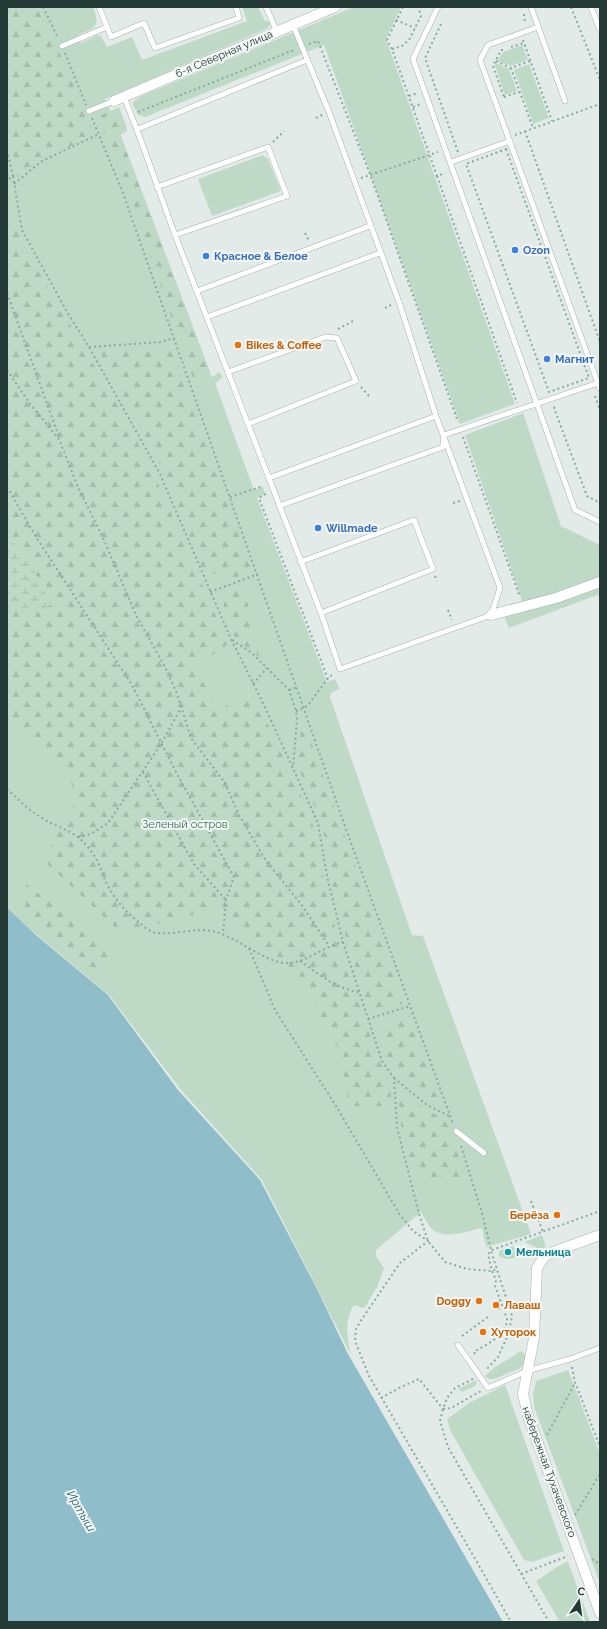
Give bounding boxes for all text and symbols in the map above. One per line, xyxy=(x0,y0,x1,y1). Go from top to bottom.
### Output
street label: 6-я Северная улица xyxy=(173,28,275,80)
place label: Ozon xyxy=(523,244,550,257)
marker: Ozon xyxy=(510,245,520,255)
place label: Красное & Белое xyxy=(214,250,308,263)
marker: Красное & Белое xyxy=(201,251,211,261)
place label: Bikes & Coffee xyxy=(246,339,322,352)
marker: Bikes & Coffee xyxy=(233,340,243,350)
place label: Магнит xyxy=(555,353,595,366)
marker: Магнит xyxy=(542,354,552,364)
place label: Willmade xyxy=(326,522,378,535)
marker: Willmade xyxy=(313,523,323,533)
park label: Зеленый остров xyxy=(142,818,228,831)
place label: Берёза xyxy=(510,1209,549,1222)
marker: Берёза xyxy=(552,1210,562,1220)
place label: Мельница xyxy=(516,1246,571,1259)
marker: Мельница xyxy=(503,1247,513,1257)
place label: Doggy xyxy=(436,1295,471,1308)
marker: Doggy xyxy=(474,1296,484,1306)
place label: Лаваш xyxy=(504,1299,540,1312)
marker: Лаваш xyxy=(491,1300,501,1310)
place label: Хуторок xyxy=(490,1326,537,1339)
marker: Хуторок xyxy=(478,1327,488,1337)
street label: набережная Тухачевского xyxy=(519,1405,579,1540)
water label: Иртыш xyxy=(64,1488,99,1534)
north arrow xyxy=(559,1581,599,1621)
text: С xyxy=(576,1585,587,1599)

